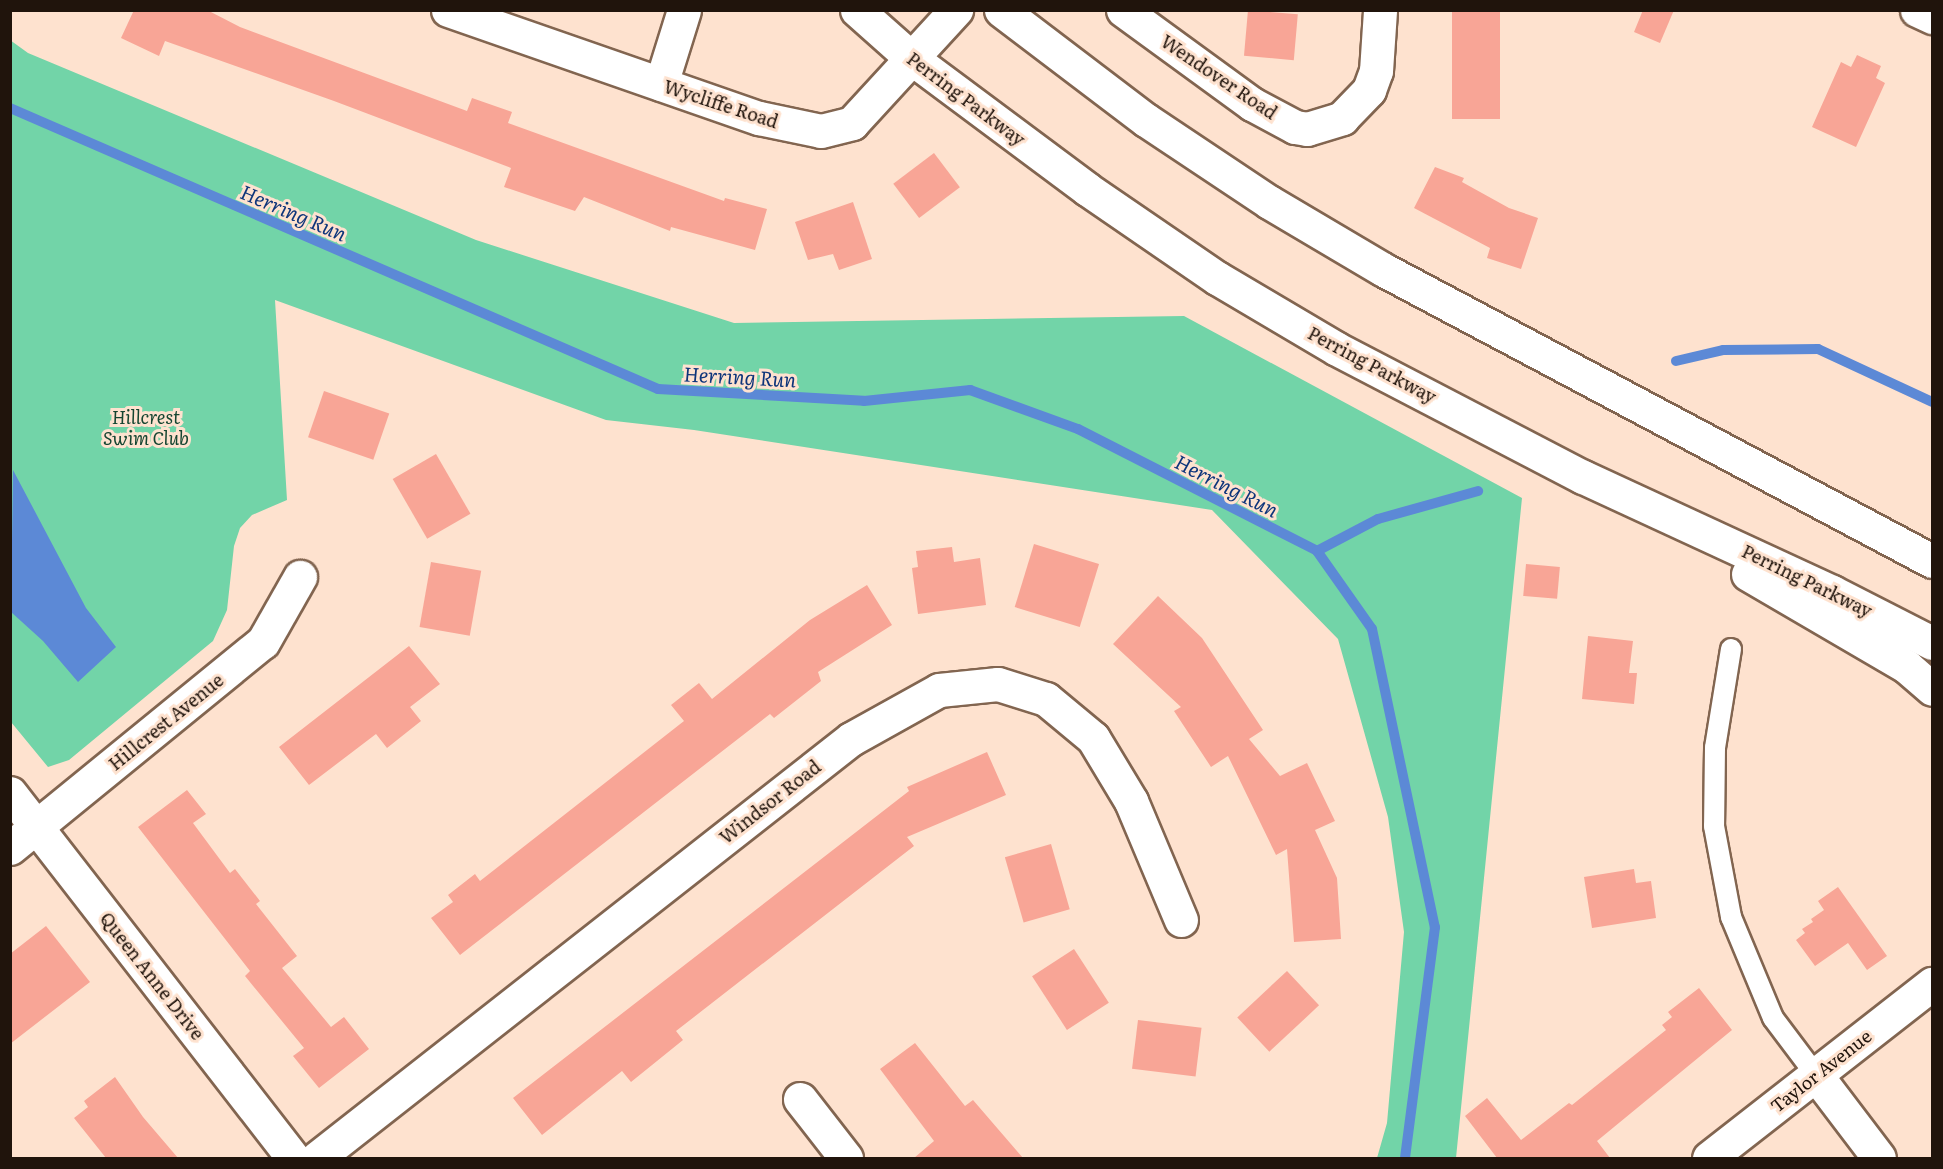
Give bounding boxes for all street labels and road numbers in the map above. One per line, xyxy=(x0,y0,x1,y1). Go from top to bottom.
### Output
street label: Wendover Road xyxy=(1157,30,1281,124)
street label: Perring Parkway xyxy=(903,48,1029,150)
street label: Wycliffe Road xyxy=(661,75,781,133)
street label: Perring Parkway xyxy=(1304,322,1440,408)
street label: Perring Parkway xyxy=(1738,540,1876,622)
street label: Hillcrest Avenue xyxy=(104,669,228,775)
street label: Windsor Road xyxy=(715,756,825,848)
street label: Queen Anne Drive xyxy=(96,908,208,1044)
street label: Taylor Avenue xyxy=(1766,1025,1876,1117)

